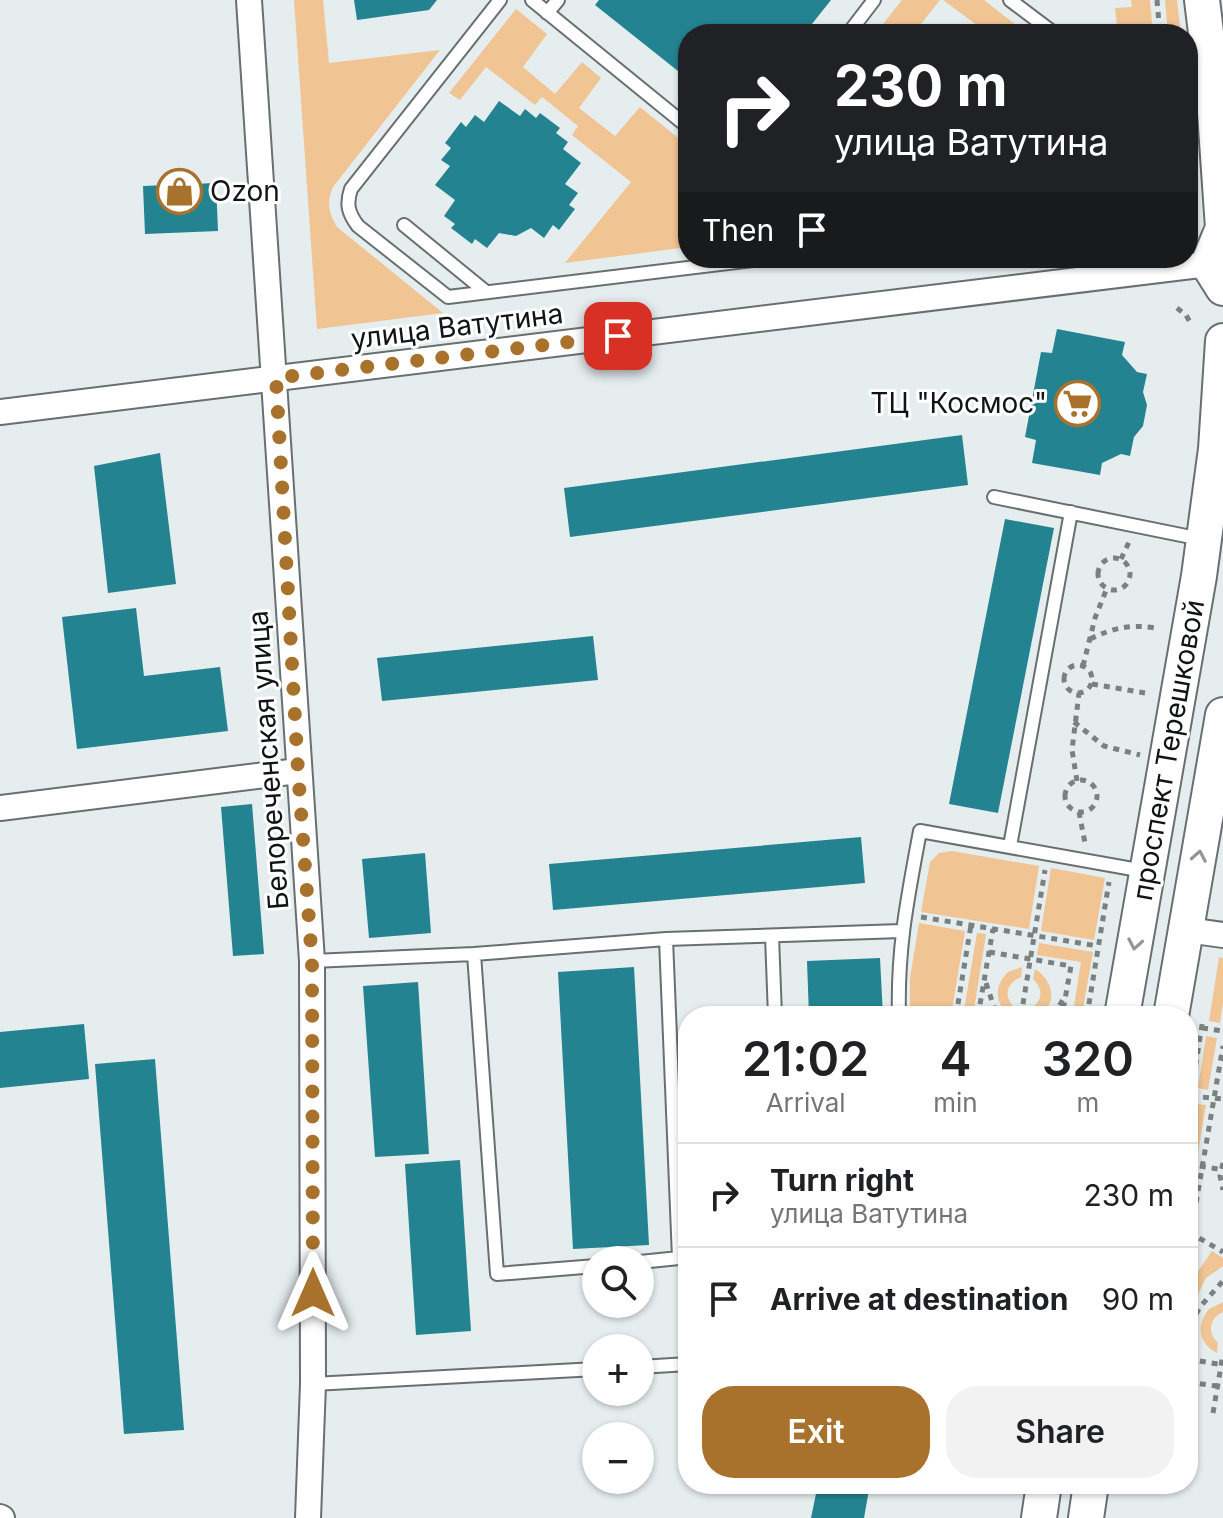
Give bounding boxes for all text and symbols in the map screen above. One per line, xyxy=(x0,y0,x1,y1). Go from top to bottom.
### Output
text: 230 m xyxy=(834,52,1008,120)
icon: right xyxy=(702,56,806,160)
text: улица Ватутина xyxy=(834,120,1108,164)
shop icon: Ozon xyxy=(155,167,203,215)
place label: Ozon xyxy=(210,174,280,208)
icon: arrive xyxy=(790,208,834,252)
text: Then xyxy=(702,212,774,248)
street label: улица Ватутина xyxy=(349,296,565,356)
pin xyxy=(584,302,652,370)
icon: arrive xyxy=(596,314,640,358)
supermarket icon: ТЦ "Космос" xyxy=(1054,379,1102,427)
place label: ТЦ "Космос" xyxy=(870,386,1047,420)
street label: проспект Терешковой xyxy=(1125,597,1211,903)
street label: Белореченская улица xyxy=(241,609,295,911)
one-way arrow xyxy=(1190,850,1207,863)
one-way arrow xyxy=(1127,937,1144,950)
text: 21:02 xyxy=(742,1029,869,1088)
text: 4 xyxy=(940,1029,971,1088)
text: 320 xyxy=(1042,1029,1134,1088)
text: Arrival xyxy=(766,1087,846,1118)
text: min xyxy=(933,1087,978,1118)
text: m xyxy=(1076,1087,1099,1118)
text: Turn right xyxy=(770,1162,914,1198)
icon: right xyxy=(702,1173,746,1217)
text: 230 m xyxy=(1084,1177,1174,1213)
text: улица Ватутина xyxy=(770,1198,968,1229)
map controls xyxy=(582,1246,654,1494)
button: search xyxy=(582,1246,654,1318)
position arrow xyxy=(271,1251,355,1335)
icon: arrive xyxy=(702,1277,746,1321)
text: Arrive at destination xyxy=(770,1281,1068,1317)
text: 90 m xyxy=(1102,1281,1174,1317)
button: + xyxy=(582,1334,654,1406)
button: Exit xyxy=(702,1386,930,1478)
button: Share xyxy=(946,1386,1174,1478)
button: − xyxy=(582,1422,654,1494)

